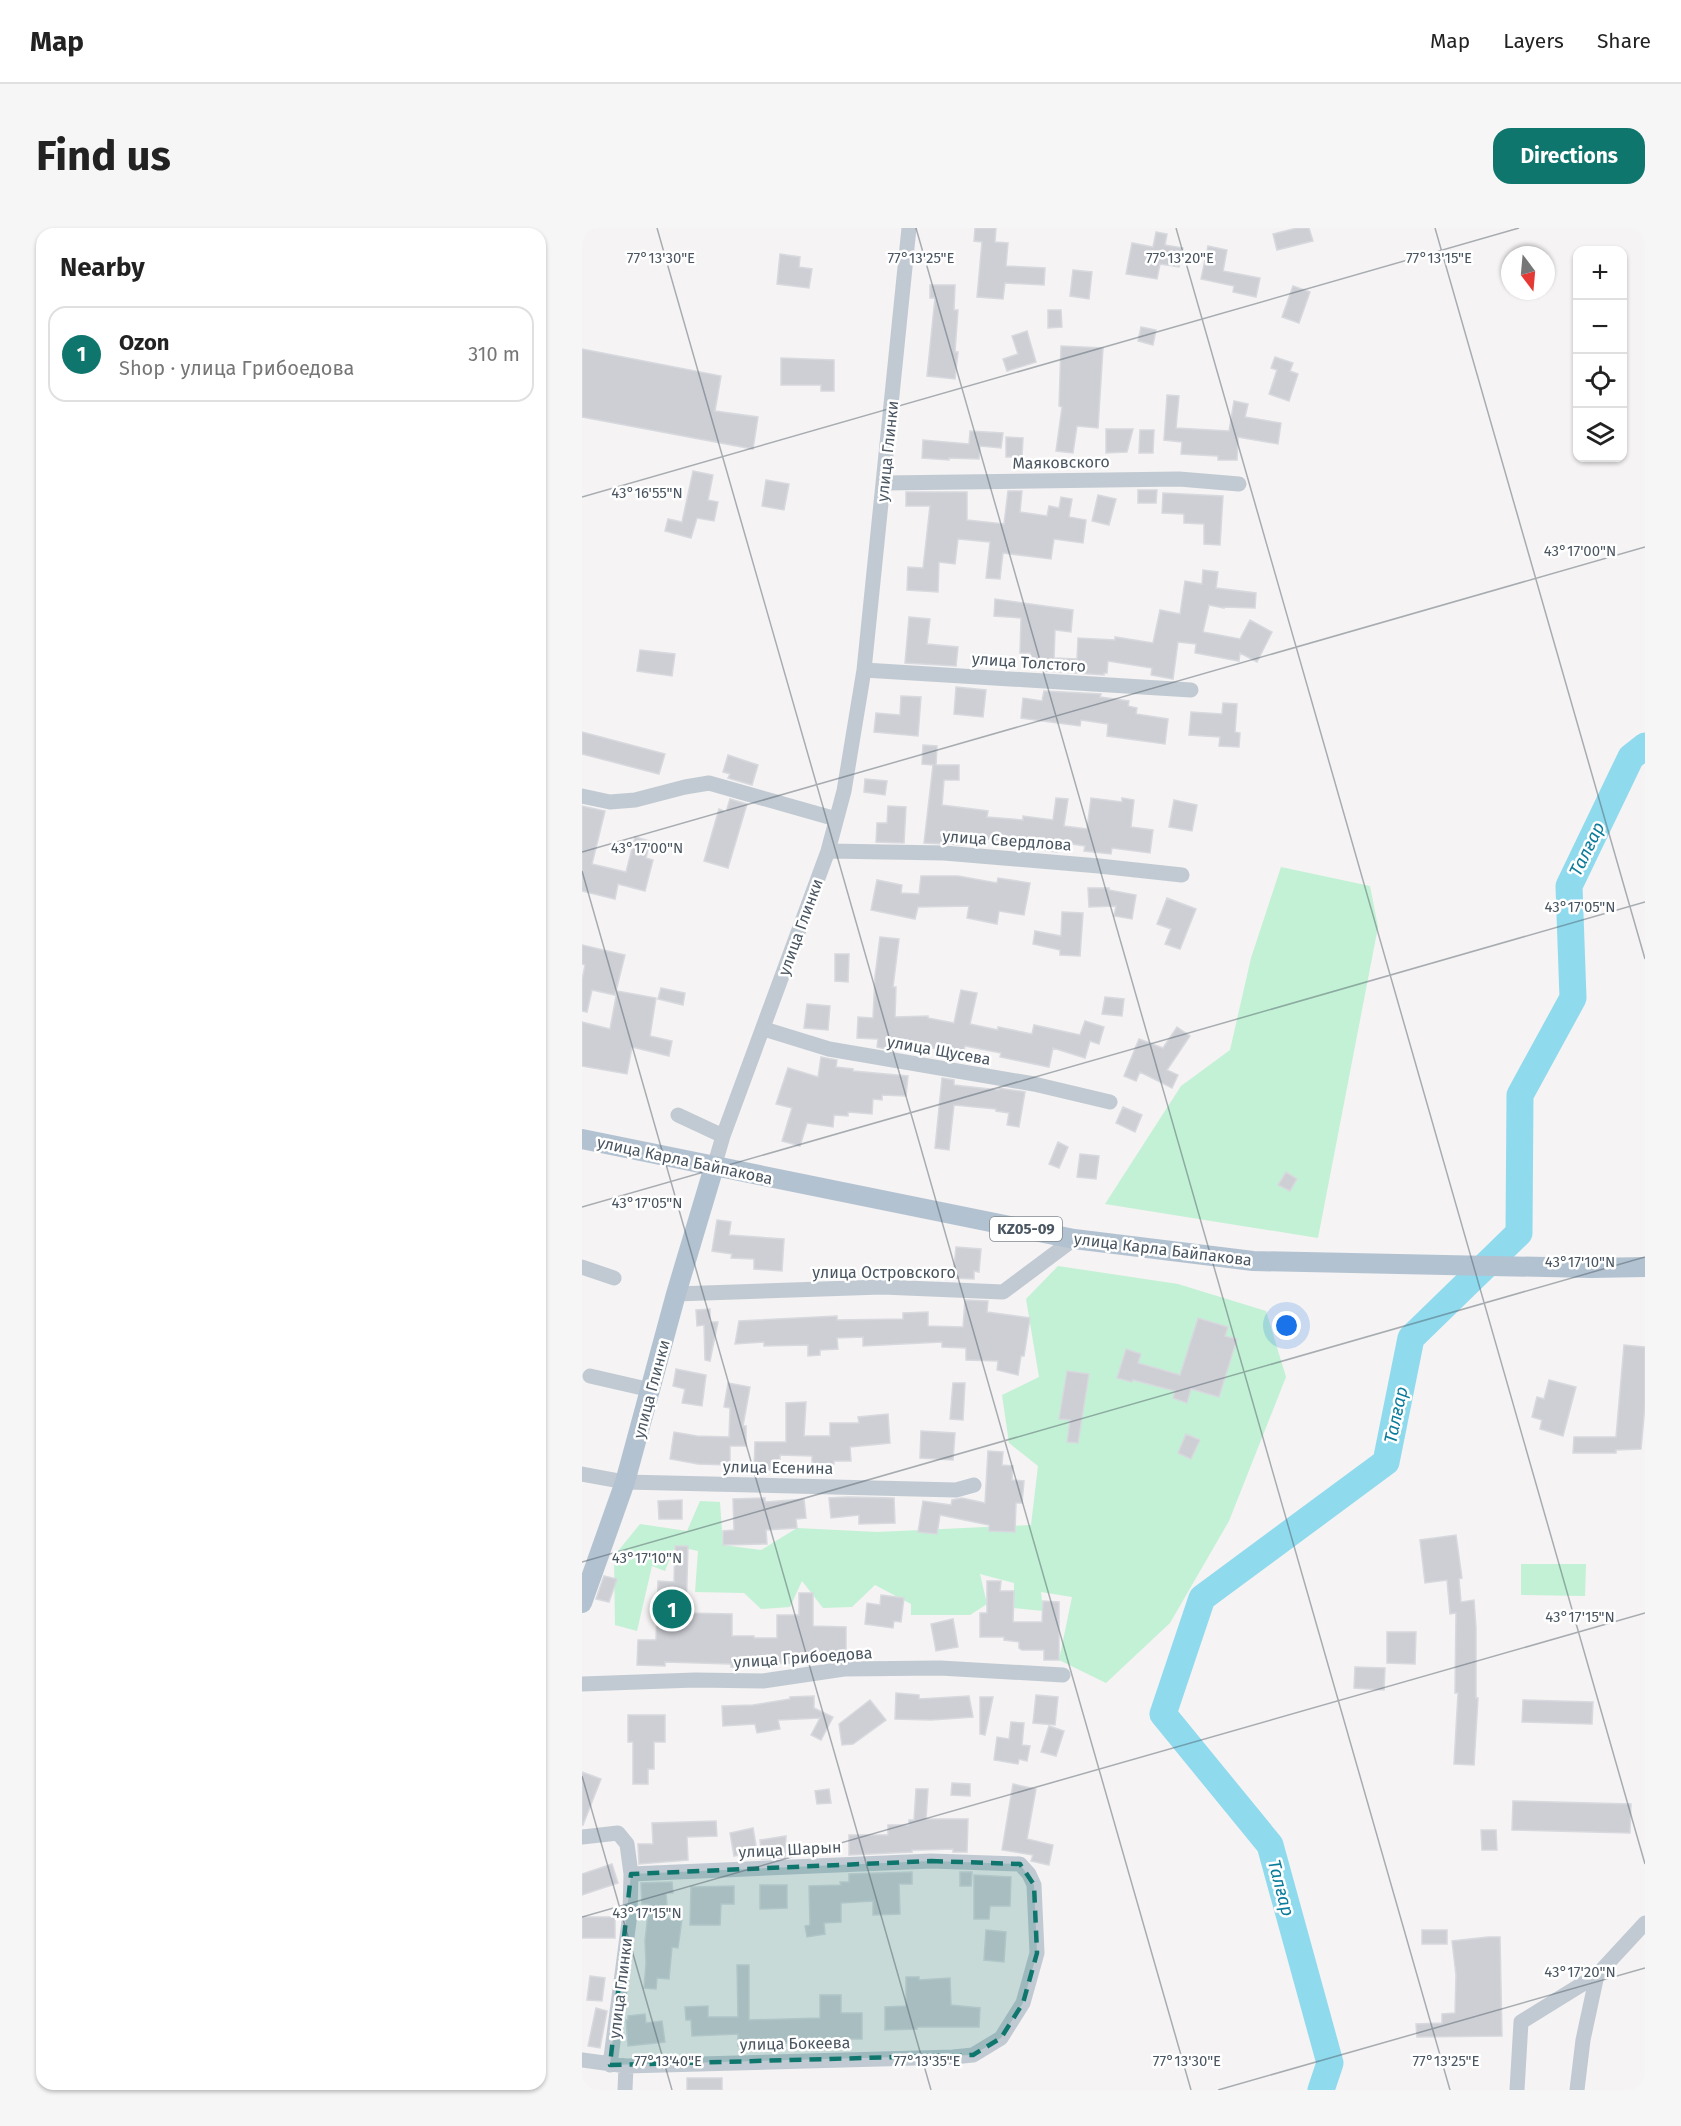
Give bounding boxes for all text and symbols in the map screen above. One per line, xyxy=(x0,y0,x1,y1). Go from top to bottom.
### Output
text: Map xyxy=(30,25,84,58)
text: Map xyxy=(1430,28,1470,54)
text: Layers xyxy=(1503,28,1564,54)
text: Share xyxy=(1597,28,1651,54)
button: Directions xyxy=(1493,128,1645,184)
text: Find us xyxy=(36,131,171,181)
north arrow xyxy=(1501,246,1555,300)
map controls xyxy=(1573,246,1627,462)
button: + xyxy=(1573,246,1627,300)
text: 77°13'30"E xyxy=(627,249,695,267)
text: 77°13'25"E xyxy=(887,249,955,267)
text: 77°13'20"E xyxy=(1146,249,1214,267)
text: 77°13'15"E xyxy=(1406,249,1472,267)
text: Nearby xyxy=(60,252,145,283)
button: − xyxy=(1573,300,1627,354)
text: Ozon xyxy=(119,329,169,356)
text: 1 xyxy=(77,342,86,366)
text: 310 m xyxy=(468,342,520,366)
button: locate xyxy=(1573,354,1627,408)
text: Shop · улица Грибоедова xyxy=(119,356,354,380)
street label: улица Глинки xyxy=(873,400,902,503)
button: layers xyxy=(1573,408,1627,462)
street label: Маяковского xyxy=(1012,452,1110,473)
text: 43°16'55"N xyxy=(611,484,683,502)
text: 43°17'00"N xyxy=(1544,542,1616,560)
street label: улица Толстого xyxy=(971,649,1087,676)
water label: Талғар xyxy=(1565,818,1609,880)
street label: улица Свердлова xyxy=(942,826,1072,854)
text: 43°17'00"N xyxy=(611,839,683,857)
street label: улица Глинки xyxy=(774,876,827,978)
text: 43°17'05"N xyxy=(1544,898,1616,916)
street label: улица Щусева xyxy=(886,1032,992,1069)
street label: улица Карла Байпакова xyxy=(595,1133,774,1188)
text: 43°17'05"N xyxy=(611,1194,683,1212)
road number: KZ05-09 xyxy=(990,1217,1062,1241)
street label: улица Карла Байпакова xyxy=(1073,1229,1253,1270)
text: 43°17'10"N xyxy=(1545,1253,1615,1271)
street label: улица Островского xyxy=(812,1263,956,1282)
your location xyxy=(1272,1311,1301,1340)
street label: улица Глинки xyxy=(629,1338,674,1441)
water label: Талғар xyxy=(1379,1385,1413,1445)
street label: улица Есенина xyxy=(723,1457,833,1478)
text: 43°17'10"N xyxy=(612,1549,682,1567)
pin: 1 xyxy=(652,1586,692,1632)
text: 43°17'15"N xyxy=(1545,1608,1615,1626)
street label: улица Грибоедова xyxy=(733,1643,873,1672)
street label: улица Шарын xyxy=(738,1837,842,1862)
water label: Талғар xyxy=(1263,1857,1299,1919)
text: 43°17'15"N xyxy=(612,1904,682,1922)
street label: улица Глинки xyxy=(605,1937,636,2040)
text: 43°17'20"N xyxy=(1544,1963,1616,1981)
street label: улица Бокеева xyxy=(740,2033,850,2054)
text: 77°13'40"E xyxy=(634,2052,702,2070)
text: 77°13'35"E xyxy=(893,2052,961,2070)
text: 77°13'30"E xyxy=(1153,2052,1221,2070)
text: 77°13'25"E xyxy=(1412,2052,1480,2070)

